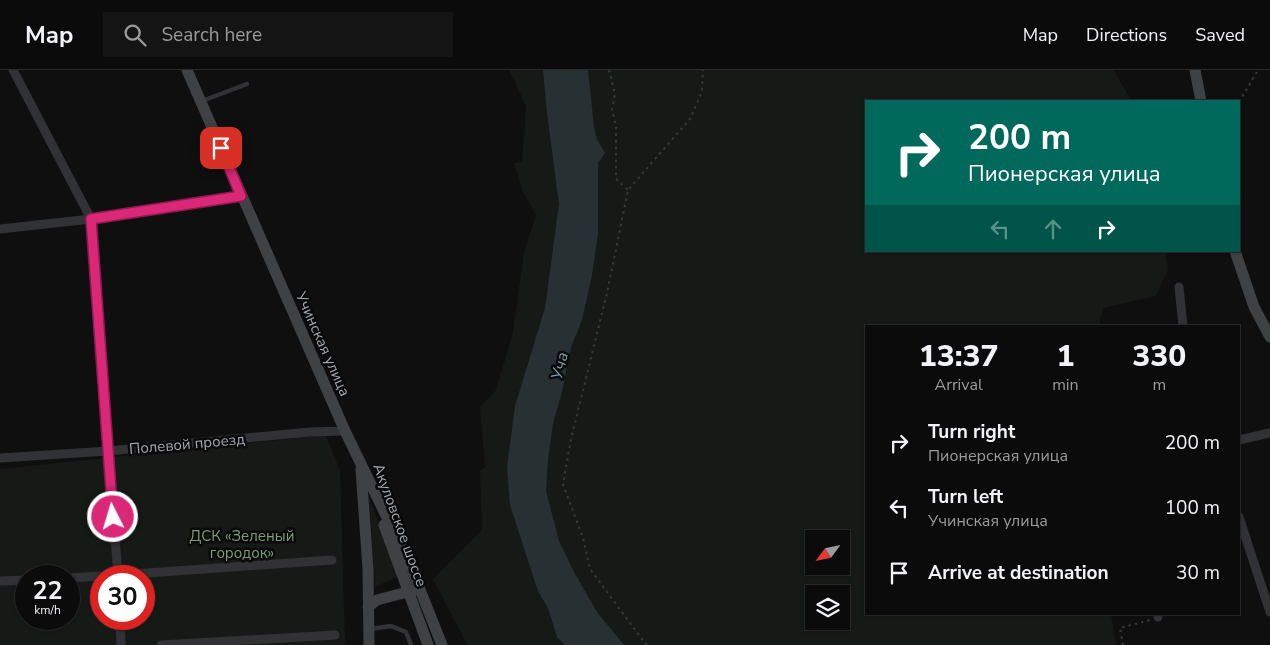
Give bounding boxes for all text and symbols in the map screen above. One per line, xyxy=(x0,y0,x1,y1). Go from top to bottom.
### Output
search box xyxy=(103,12,453,57)
text: Map xyxy=(25,19,73,51)
icon: search xyxy=(121,21,149,49)
text: Search here xyxy=(161,22,262,48)
text: Map xyxy=(1023,23,1058,47)
text: Directions xyxy=(1086,23,1167,47)
text: Saved xyxy=(1195,23,1245,47)
text: 200 m xyxy=(968,114,1071,161)
icon: right xyxy=(885,120,950,185)
pin xyxy=(200,127,242,169)
icon: arrive xyxy=(207,134,235,162)
text: Пионерская улица xyxy=(968,159,1161,189)
icon: left xyxy=(986,215,1014,243)
icon: ahead xyxy=(1039,215,1067,243)
icon: right xyxy=(1092,215,1120,243)
street label: Учинская улица xyxy=(291,288,355,399)
text: 13:37 xyxy=(919,336,998,377)
text: 1 xyxy=(1056,336,1074,377)
text: 330 xyxy=(1132,336,1186,377)
water label: Уча xyxy=(546,350,574,382)
text: Arrival xyxy=(935,374,983,396)
text: min xyxy=(1052,374,1079,396)
text: m xyxy=(1152,374,1166,396)
text: Turn right xyxy=(928,419,1015,445)
street label: Полевой проезд xyxy=(128,429,246,459)
icon: right xyxy=(885,429,913,457)
text: 200 m xyxy=(1165,430,1220,456)
text: Пионерская улица xyxy=(928,445,1068,467)
street label: Акуловское шоссе xyxy=(368,461,432,589)
text: Turn left xyxy=(928,484,1003,510)
position arrow xyxy=(86,490,138,542)
icon: left xyxy=(885,494,913,522)
text: 100 m xyxy=(1165,495,1220,521)
text: Учинская улица xyxy=(928,510,1048,532)
park label: ДСК «Зеленый городок» xyxy=(190,526,294,563)
north arrow xyxy=(805,530,850,575)
map controls xyxy=(805,530,850,630)
icon: arrive xyxy=(885,559,913,587)
text: Arrive at destination xyxy=(928,560,1109,586)
text: 30 m xyxy=(1176,560,1220,586)
speed limit sign: 30 xyxy=(90,565,155,630)
text: 22 xyxy=(32,574,63,608)
button: layers xyxy=(805,585,850,630)
text: km/h xyxy=(34,602,61,618)

